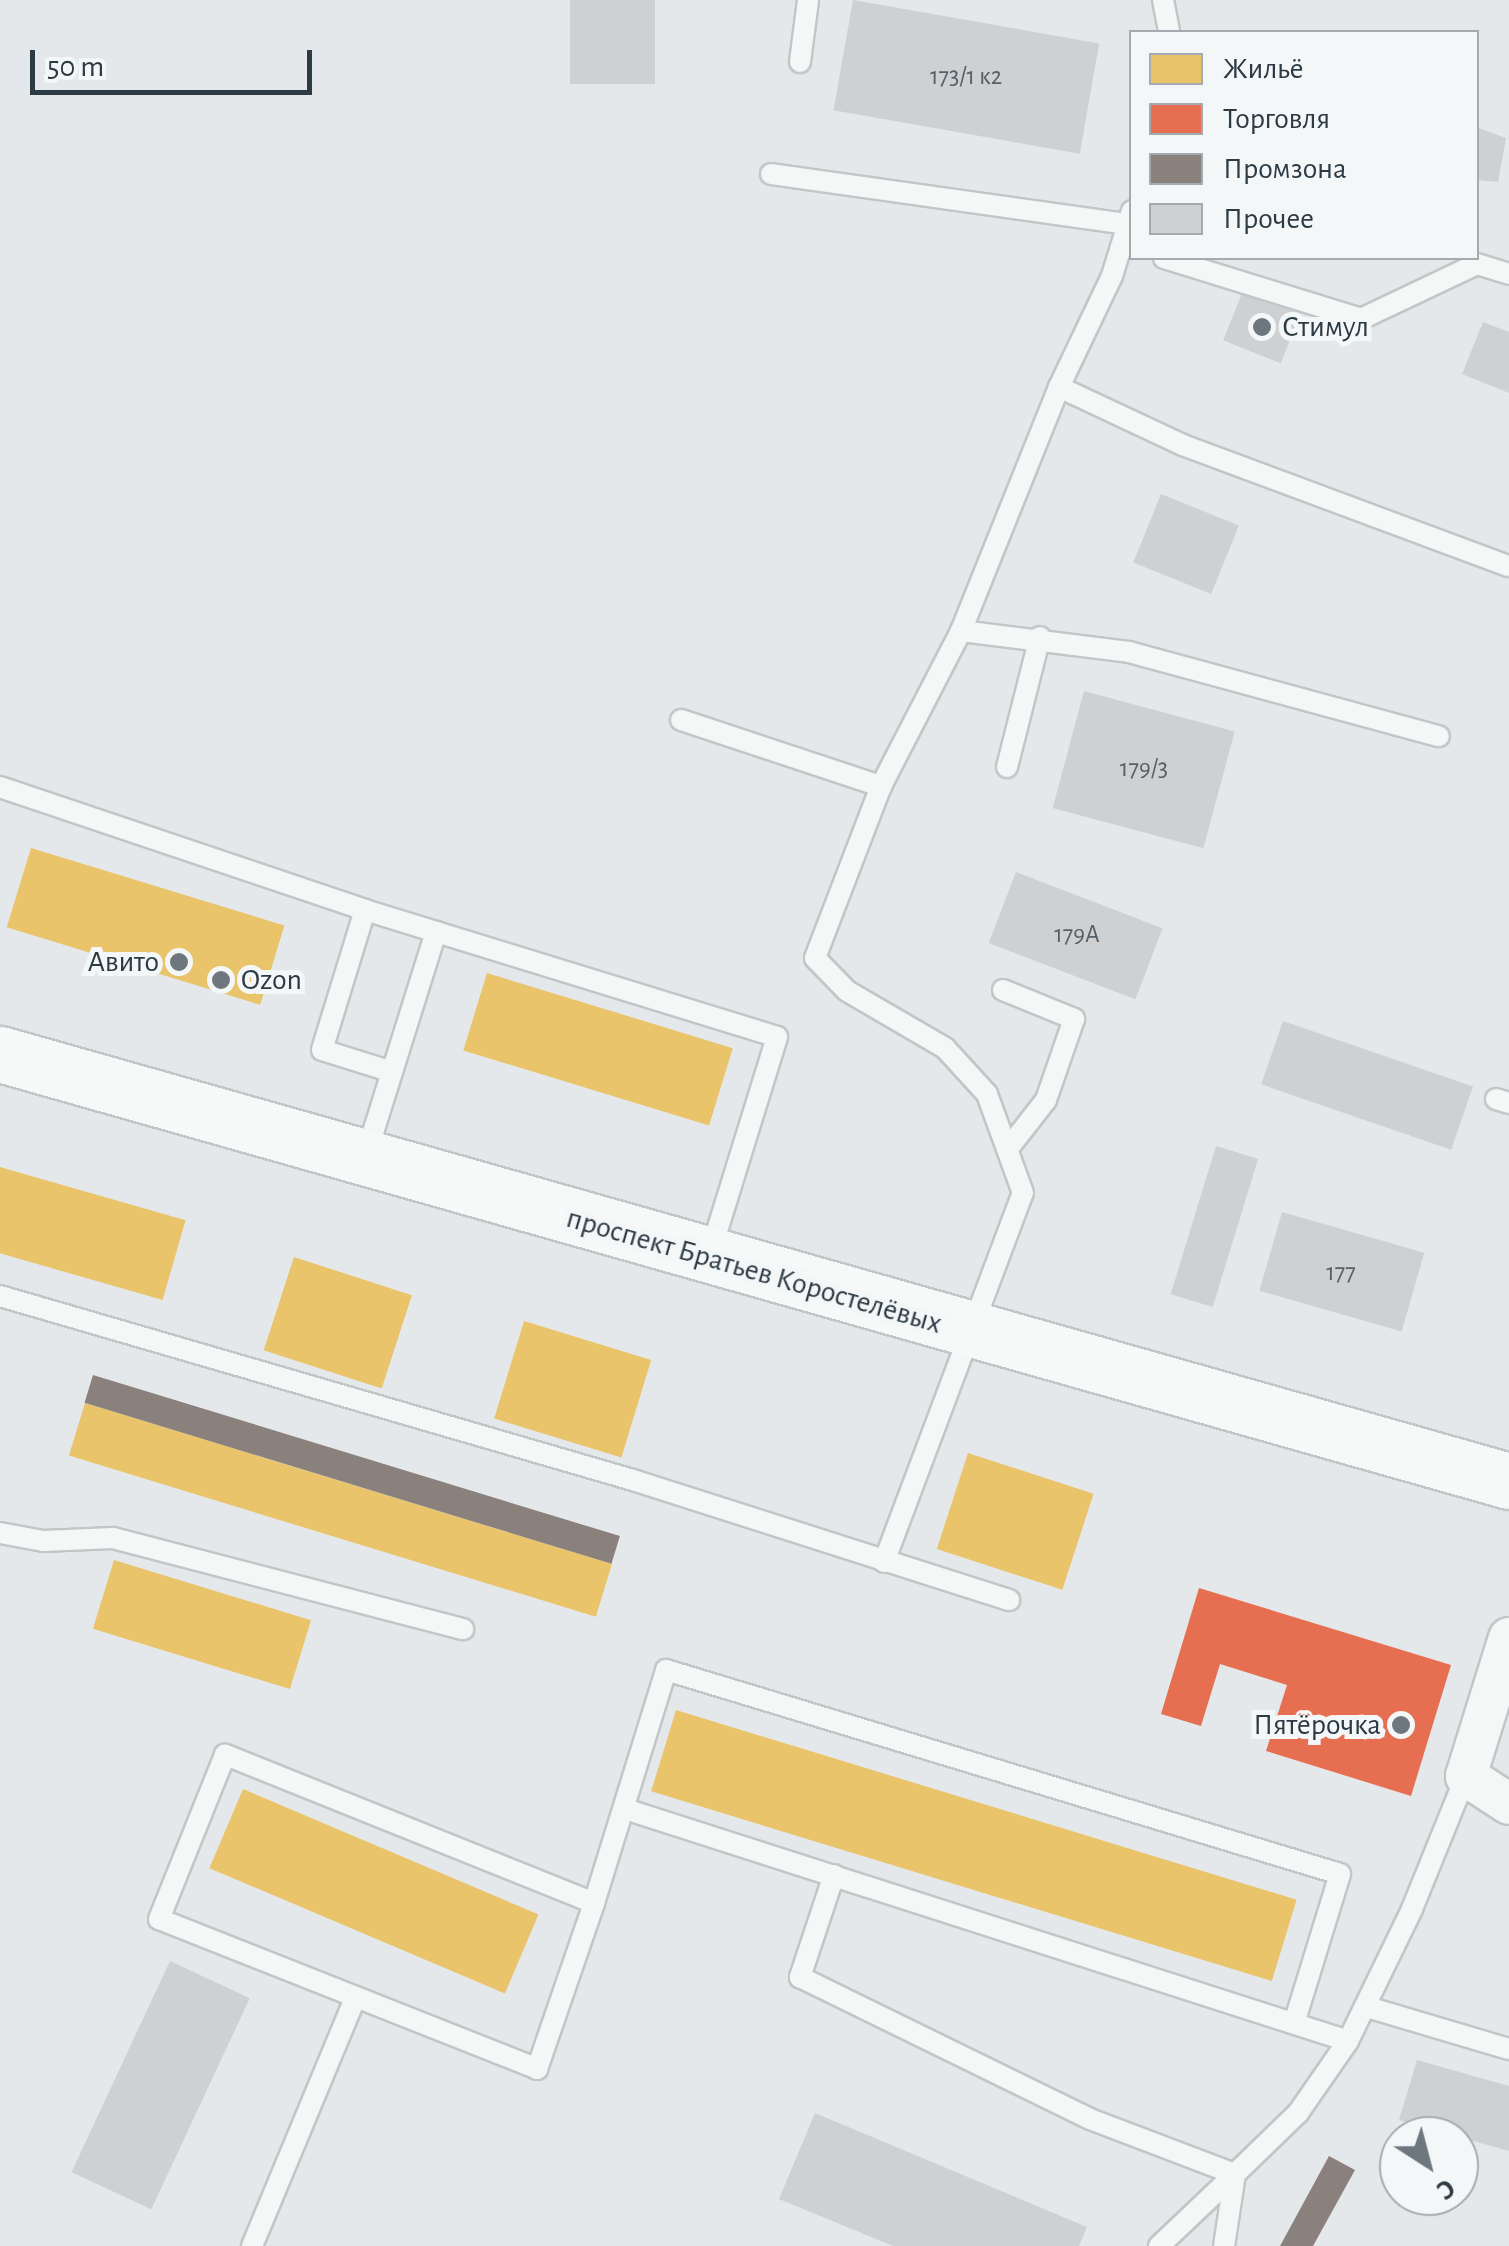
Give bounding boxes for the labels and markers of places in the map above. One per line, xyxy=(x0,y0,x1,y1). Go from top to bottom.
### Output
place label: Стимул xyxy=(1282,309,1369,345)
marker: Стимул xyxy=(1251,316,1273,338)
place label: Авито xyxy=(88,944,159,980)
marker: Авито xyxy=(168,951,190,973)
place label: Ozon xyxy=(241,962,302,998)
marker: Ozon xyxy=(210,969,232,991)
place label: Пятёрочка xyxy=(1253,1707,1381,1743)
marker: Пятёрочка xyxy=(1390,1714,1412,1736)

